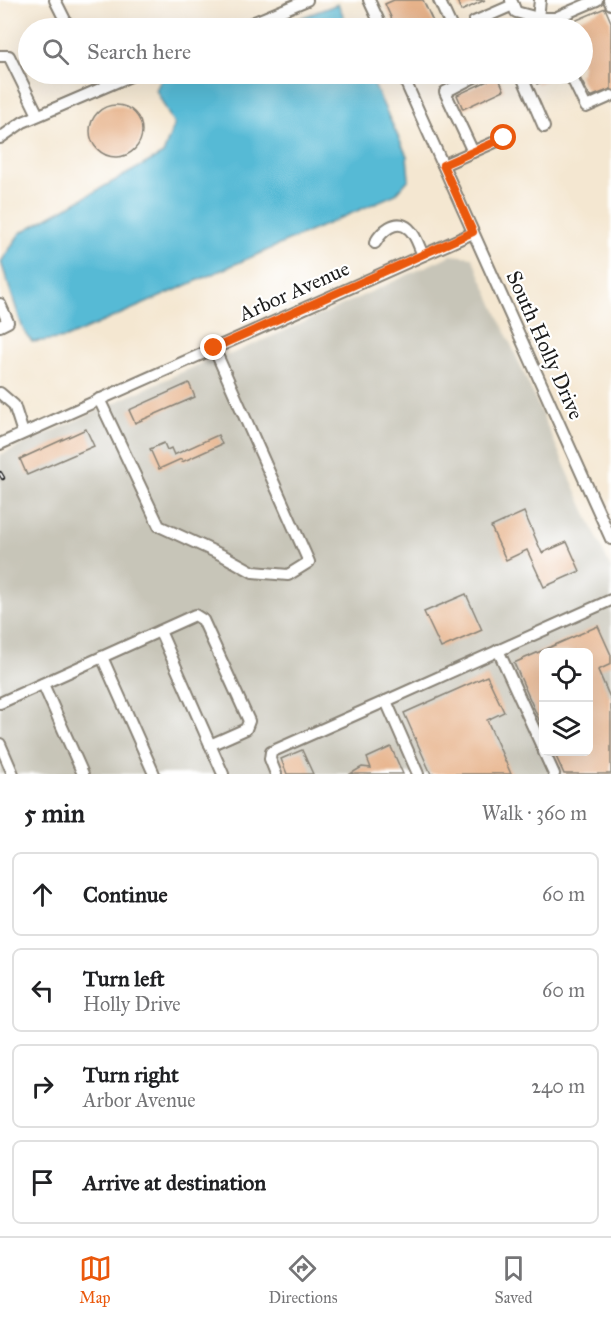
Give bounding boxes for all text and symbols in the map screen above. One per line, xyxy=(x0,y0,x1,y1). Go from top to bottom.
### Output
search box xyxy=(18,18,593,84)
icon: search xyxy=(39,35,72,68)
text: Search here xyxy=(87,38,191,65)
route start xyxy=(490,124,516,150)
street label: Arbor Avenue xyxy=(234,255,354,327)
street label: South Holly Drive xyxy=(501,267,590,424)
route end xyxy=(200,334,226,360)
map controls xyxy=(539,648,593,756)
button: locate xyxy=(539,648,593,702)
button: layers xyxy=(539,702,593,756)
text: 5 min xyxy=(24,797,85,829)
text: Walk · 360 m xyxy=(482,801,587,825)
icon: ahead xyxy=(26,878,59,911)
text: Continue xyxy=(83,881,168,908)
text: 60 m xyxy=(542,882,585,906)
text: Turn left xyxy=(83,965,165,992)
icon: left xyxy=(26,974,59,1007)
text: 60 m xyxy=(542,978,585,1002)
text: Holly Drive xyxy=(83,992,181,1016)
text: Turn right xyxy=(83,1061,179,1088)
icon: right xyxy=(26,1070,59,1103)
text: 240 m xyxy=(531,1074,585,1098)
text: Arbor Avenue xyxy=(83,1088,196,1112)
icon: arrive xyxy=(26,1166,59,1199)
text: Arrive at destination xyxy=(83,1169,266,1196)
tab: Map xyxy=(79,1252,112,1307)
tab: Directions xyxy=(269,1252,337,1307)
tab: Saved xyxy=(494,1252,532,1307)

